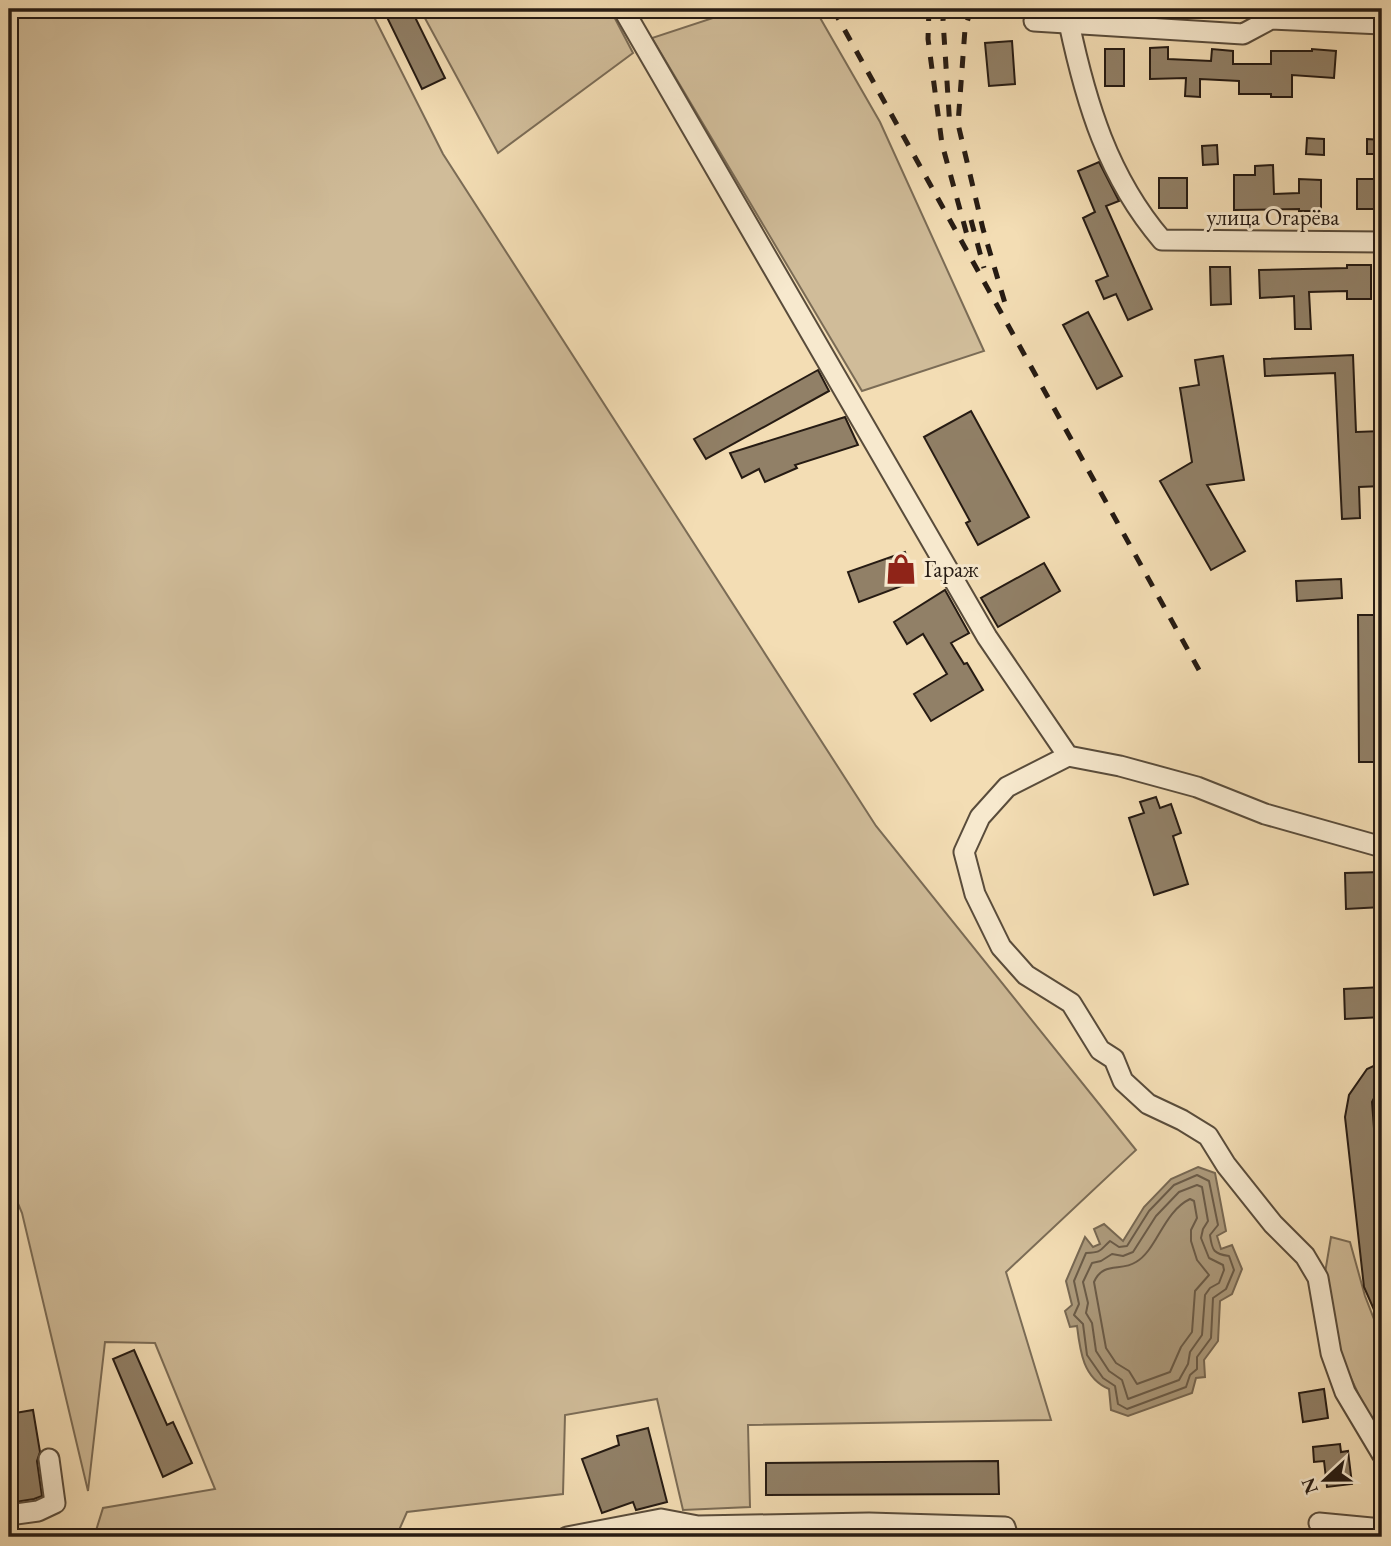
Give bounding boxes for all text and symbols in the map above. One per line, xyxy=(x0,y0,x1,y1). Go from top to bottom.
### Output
street label: улица Огарёва xyxy=(1206,202,1340,232)
shop icon: Гараж xyxy=(884,552,918,586)
place label: Гараж xyxy=(924,554,979,584)
north arrow xyxy=(1290,1444,1360,1514)
text: N xyxy=(1295,1474,1324,1498)

